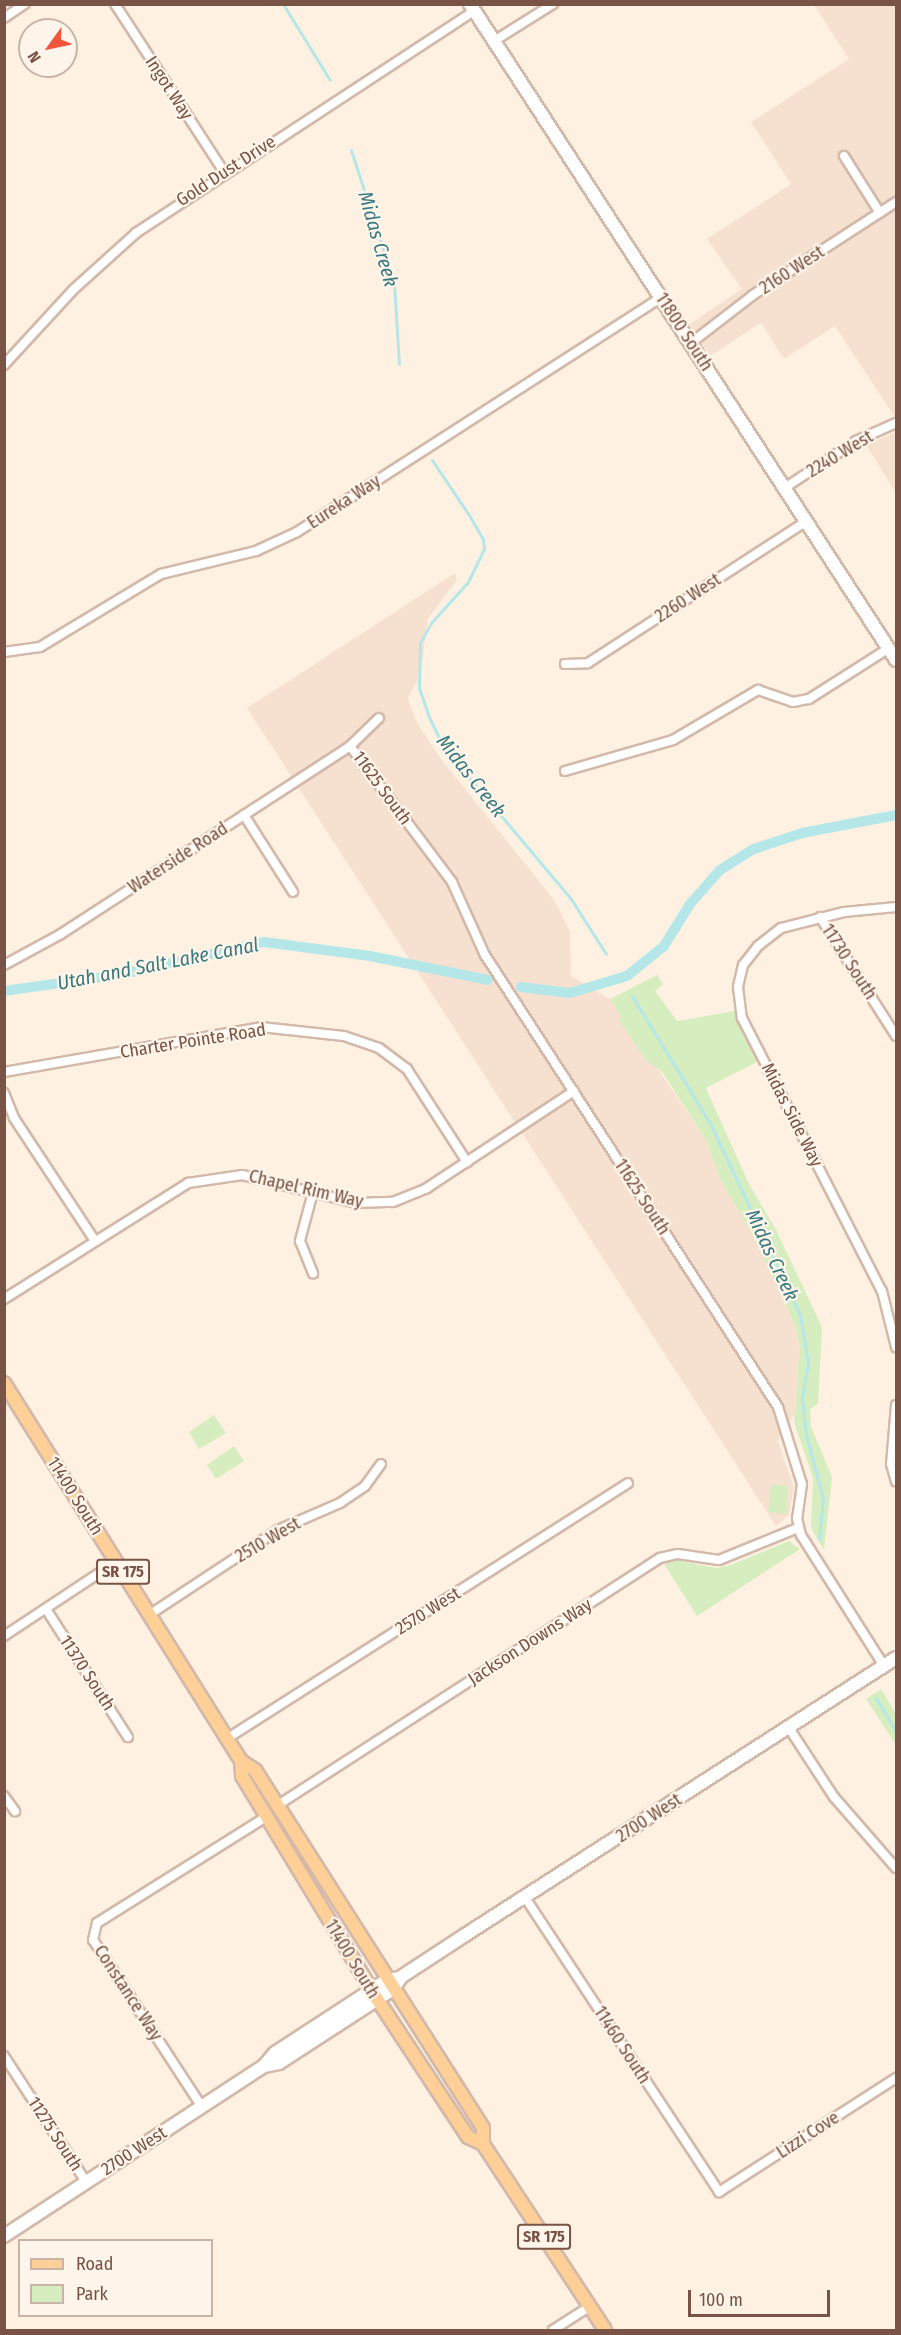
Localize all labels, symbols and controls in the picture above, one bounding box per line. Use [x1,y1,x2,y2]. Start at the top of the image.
north arrow [18,18,78,78]
text: N [24,48,45,66]
street label: Ingot Way [140,52,198,124]
street label: Gold Dust Drive [172,131,280,211]
water label: Midas Creek [353,188,403,290]
street label: 2160 West [756,241,828,299]
street label: 11800 South [651,289,717,375]
street label: 2240 West [803,426,877,482]
street label: Eureka Way [303,470,385,534]
street label: 2260 West [651,569,725,627]
water label: Midas Creek [431,730,511,822]
street label: 11625 South [348,747,416,829]
street label: Waterside Road [124,818,232,898]
street label: 11730 South [817,920,881,1004]
water label: Utah and Salt Lake Canal [55,933,261,995]
street label: Charter Pointe Road [119,1019,267,1063]
street label: Midas Side Way [757,1060,827,1170]
street label: 11625 South [609,1155,675,1239]
street label: Chapel Rim Way [247,1165,365,1213]
water label: Midas Creek [740,1205,804,1305]
street label: 11400 South [42,1453,108,1539]
street label: 2510 West [232,1513,304,1567]
road number: SR 175 [96,1559,150,1585]
street label: 2570 West [392,1583,464,1639]
street label: Jackson Downs Way [464,1594,596,1690]
street label: 11370 South [55,1631,119,1715]
street label: 2700 West [612,1789,686,1847]
street label: 11400 South [320,1915,384,2003]
street label: Constance Way [89,1941,167,2045]
street label: 11460 South [589,2002,655,2088]
street label: 11275 South [23,2093,87,2175]
street label: Lizzi Cove [773,2107,843,2163]
street label: 2700 West [97,2122,171,2180]
road number: SR 175 [517,2224,571,2250]
legend [18,2239,213,2317]
text: Road [76,2253,113,2275]
scale bar [691,2278,834,2316]
text: Park [76,2283,108,2305]
text: 100 m [699,2289,743,2311]

